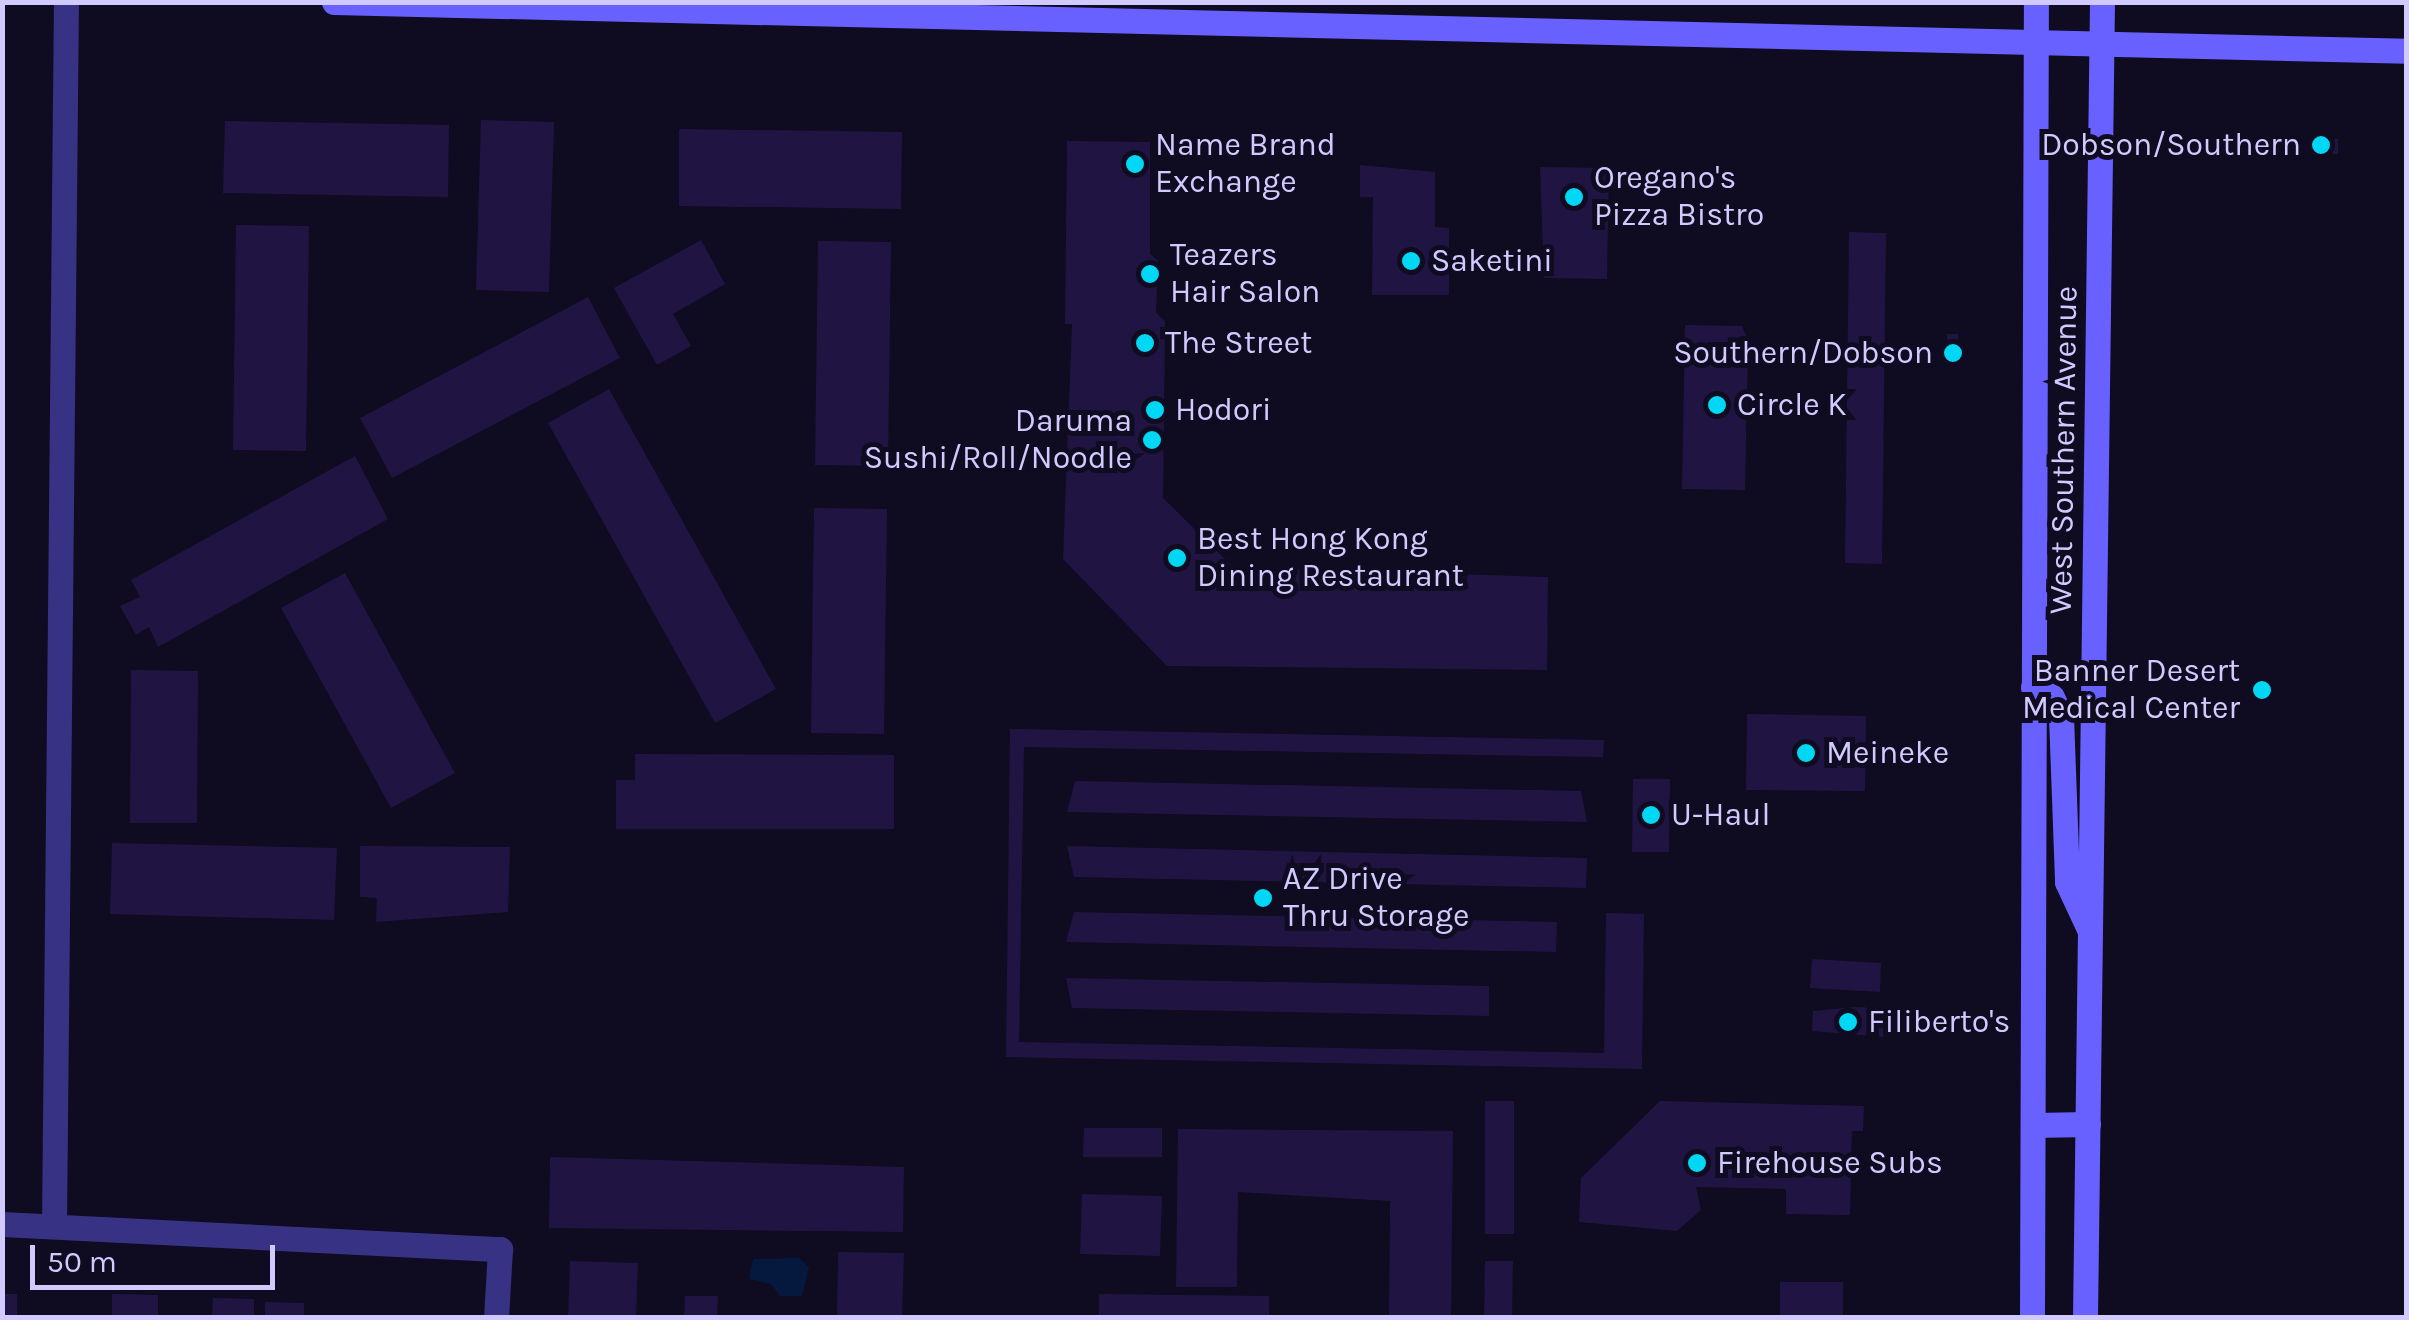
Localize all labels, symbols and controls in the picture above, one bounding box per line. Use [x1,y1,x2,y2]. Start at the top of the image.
place label: Dobson/Southern [2041,126,2301,164]
place label: Name Brand Exchange [1155,127,1336,202]
marker: Dobson/Southern [2310,134,2332,156]
marker: Name Brand Exchange [1124,153,1146,175]
place label: Oregano's Pizza Bistro [1594,160,1764,235]
marker: Oregano's Pizza Bistro [1563,186,1585,208]
place label: Teazers Hair Salon [1170,237,1320,312]
place label: Saketini [1431,242,1553,280]
marker: Saketini [1400,250,1422,272]
marker: Teazers Hair Salon [1139,263,1161,285]
street label: West Southern Avenue [2042,286,2086,614]
place label: The Street [1165,324,1312,362]
marker: The Street [1134,332,1156,354]
place label: Southern/Dobson [1673,334,1933,372]
marker: Southern/Dobson [1942,342,1964,364]
place label: Circle K [1737,386,1847,424]
place label: Hodori [1175,391,1271,429]
marker: Circle K [1706,394,1728,416]
marker: Hodori [1144,399,1166,421]
place label: Daruma Sushi/Roll/Noodle [864,403,1132,478]
marker: Daruma Sushi/Roll/Noodle [1141,429,1163,451]
place label: Best Hong Kong Dining Restaurant [1197,521,1464,596]
marker: Best Hong Kong Dining Restaurant [1166,547,1188,569]
place label: Banner Desert Medical Center [2022,653,2240,728]
marker: Banner Desert Medical Center [2249,677,2275,703]
place label: Meineke [1826,734,1949,772]
marker: Meineke [1795,742,1817,764]
place label: U-Haul [1671,796,1770,834]
marker: U-Haul [1640,804,1662,826]
place label: AZ Drive Thru Storage [1283,861,1469,936]
marker: AZ Drive Thru Storage [1252,887,1274,909]
place label: Filiberto's [1868,1003,2010,1041]
marker: Filiberto's [1837,1011,1859,1033]
place label: Firehouse Subs [1717,1144,1943,1182]
marker: Firehouse Subs [1686,1152,1708,1174]
scale bar [35,1225,280,1287]
text: 50 m [47,1244,117,1280]

